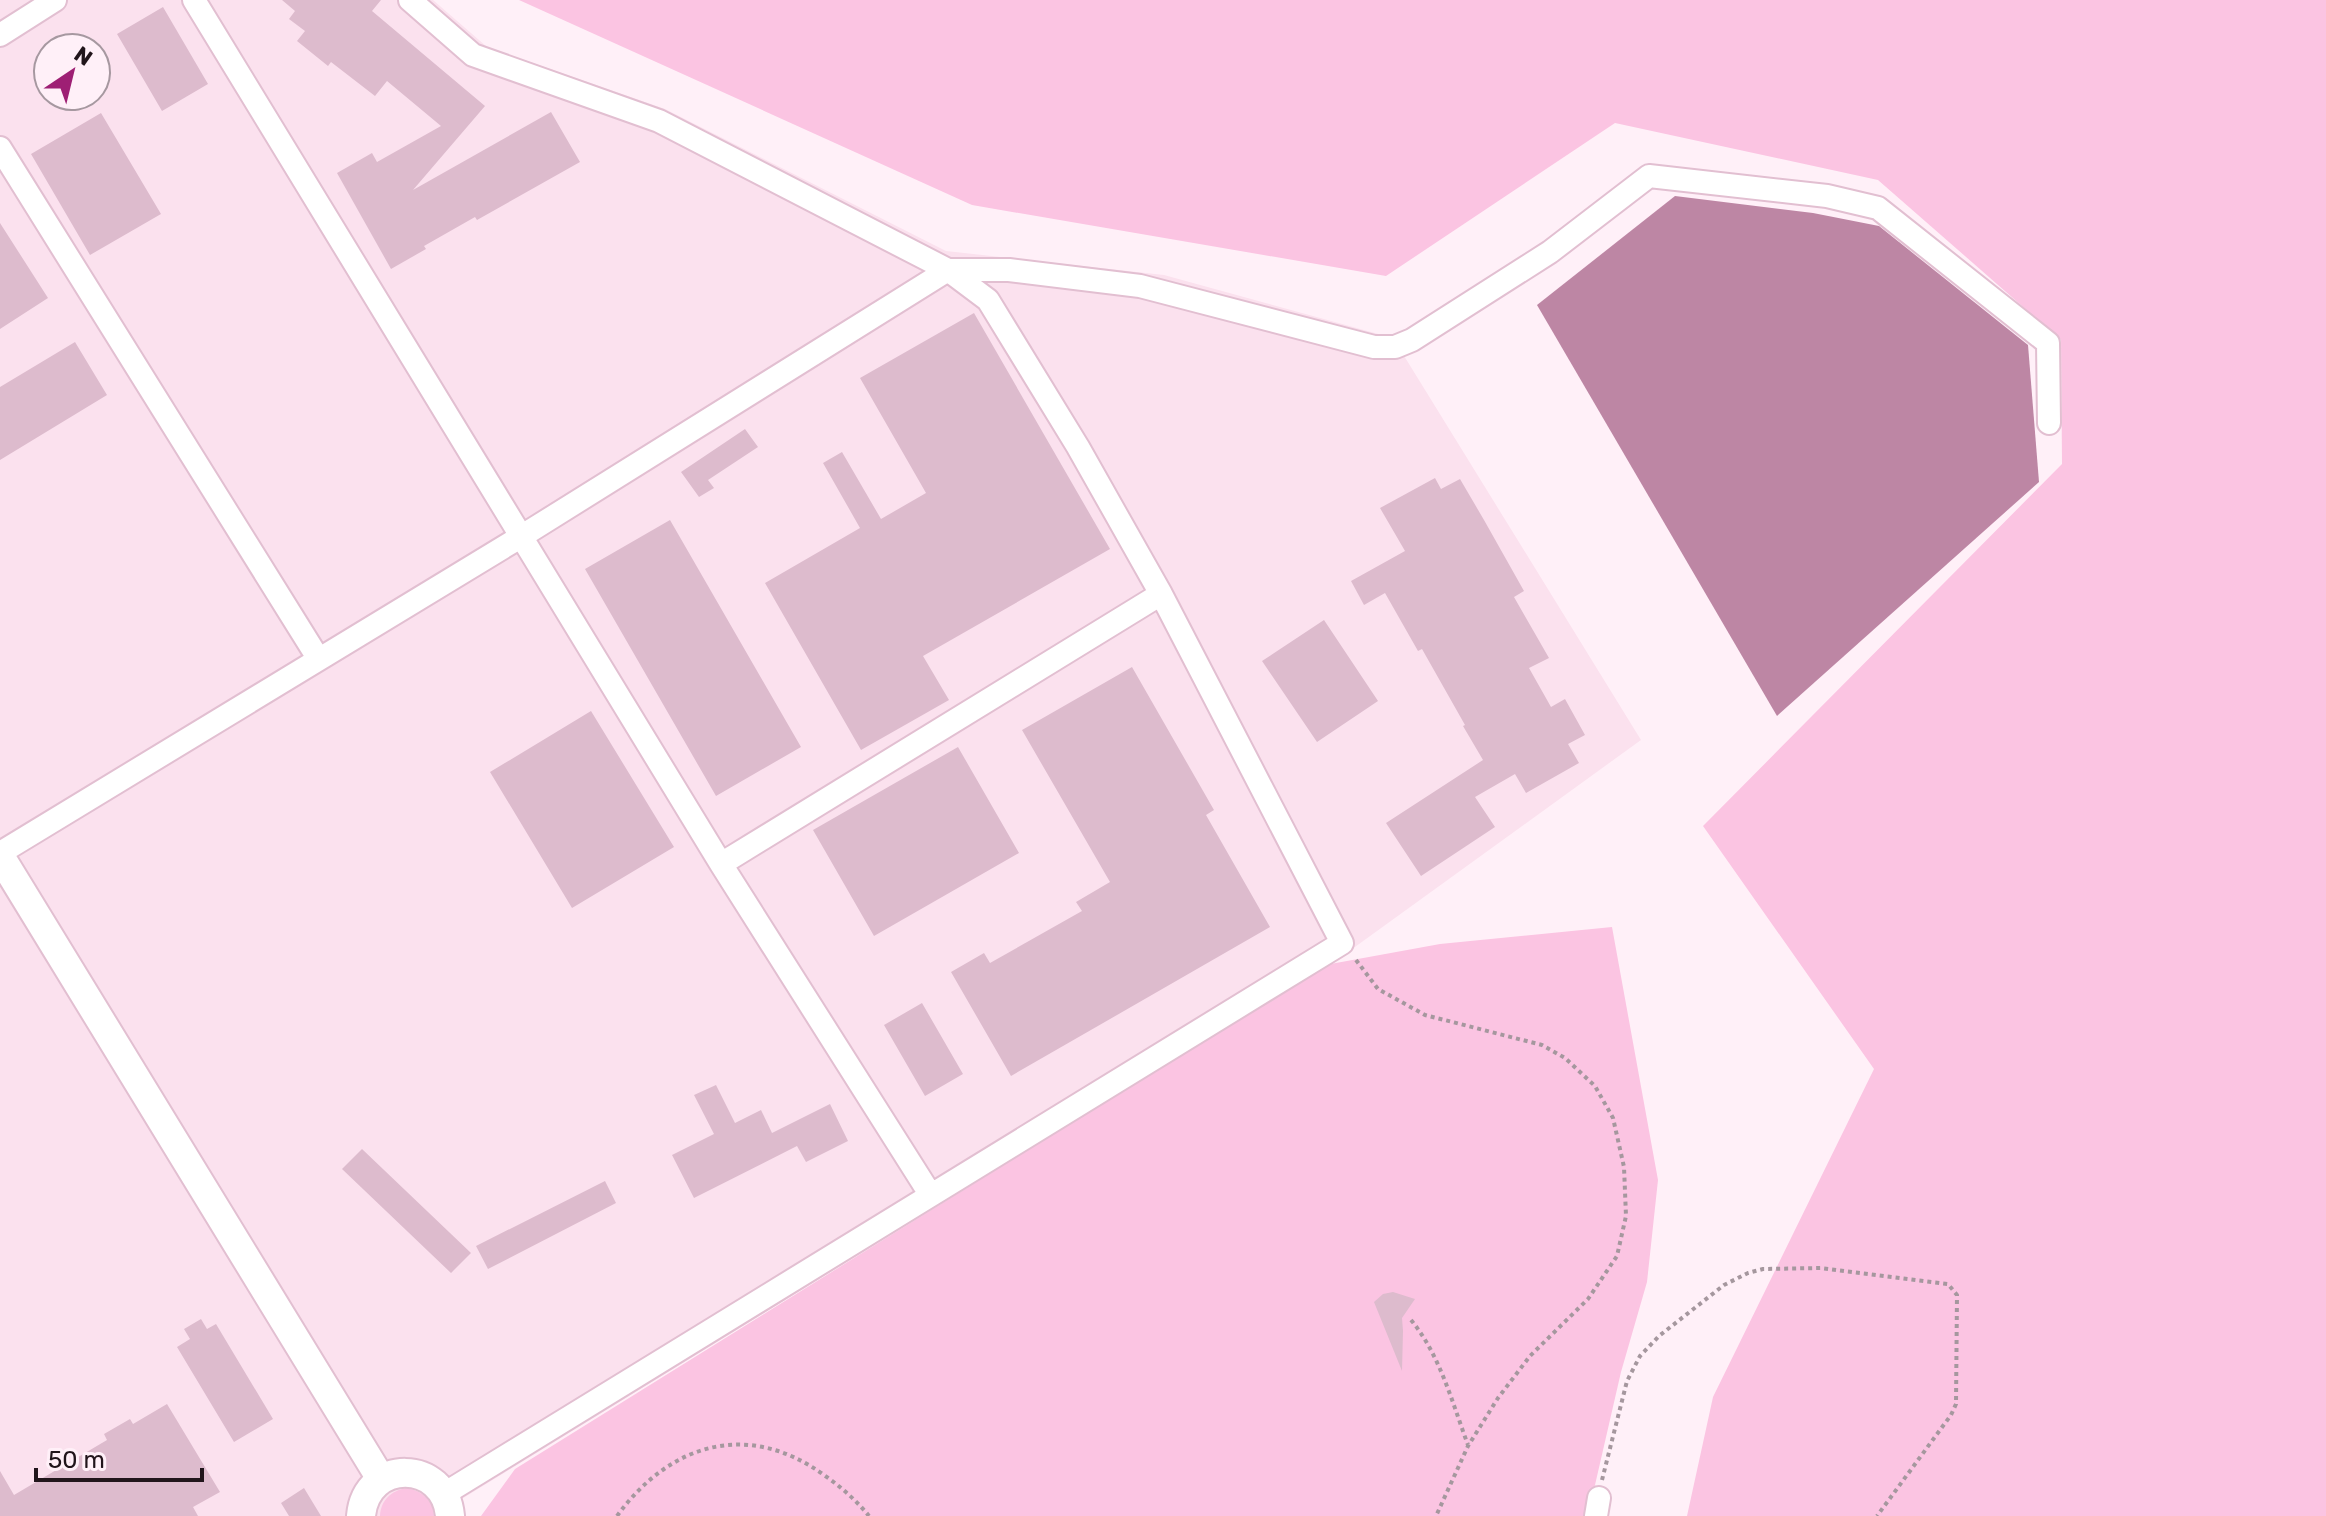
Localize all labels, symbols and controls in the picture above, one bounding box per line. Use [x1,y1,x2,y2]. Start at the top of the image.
north arrow [32,32,112,112]
text: N [69,40,97,72]
scale bar [36,1432,202,1482]
text: 50 m [48,1446,105,1474]

